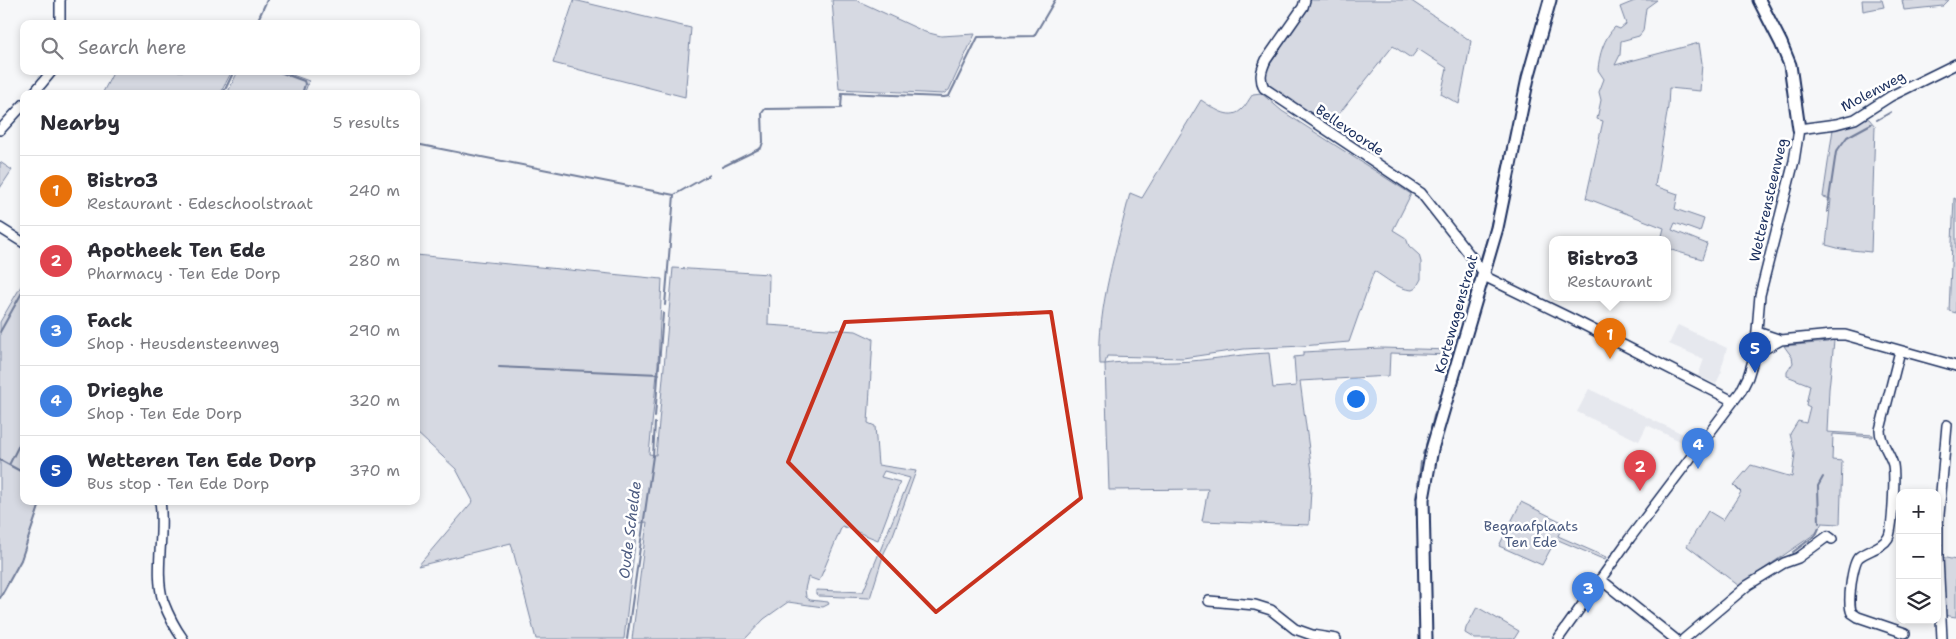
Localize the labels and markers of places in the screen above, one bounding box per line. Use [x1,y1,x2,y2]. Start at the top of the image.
pin: 1 [1594,318,1626,359]
pin: 5 [1739,332,1771,373]
pin: 4 [1682,428,1714,469]
pin: 2 [1624,450,1656,491]
pin: 3 [1572,572,1604,613]

